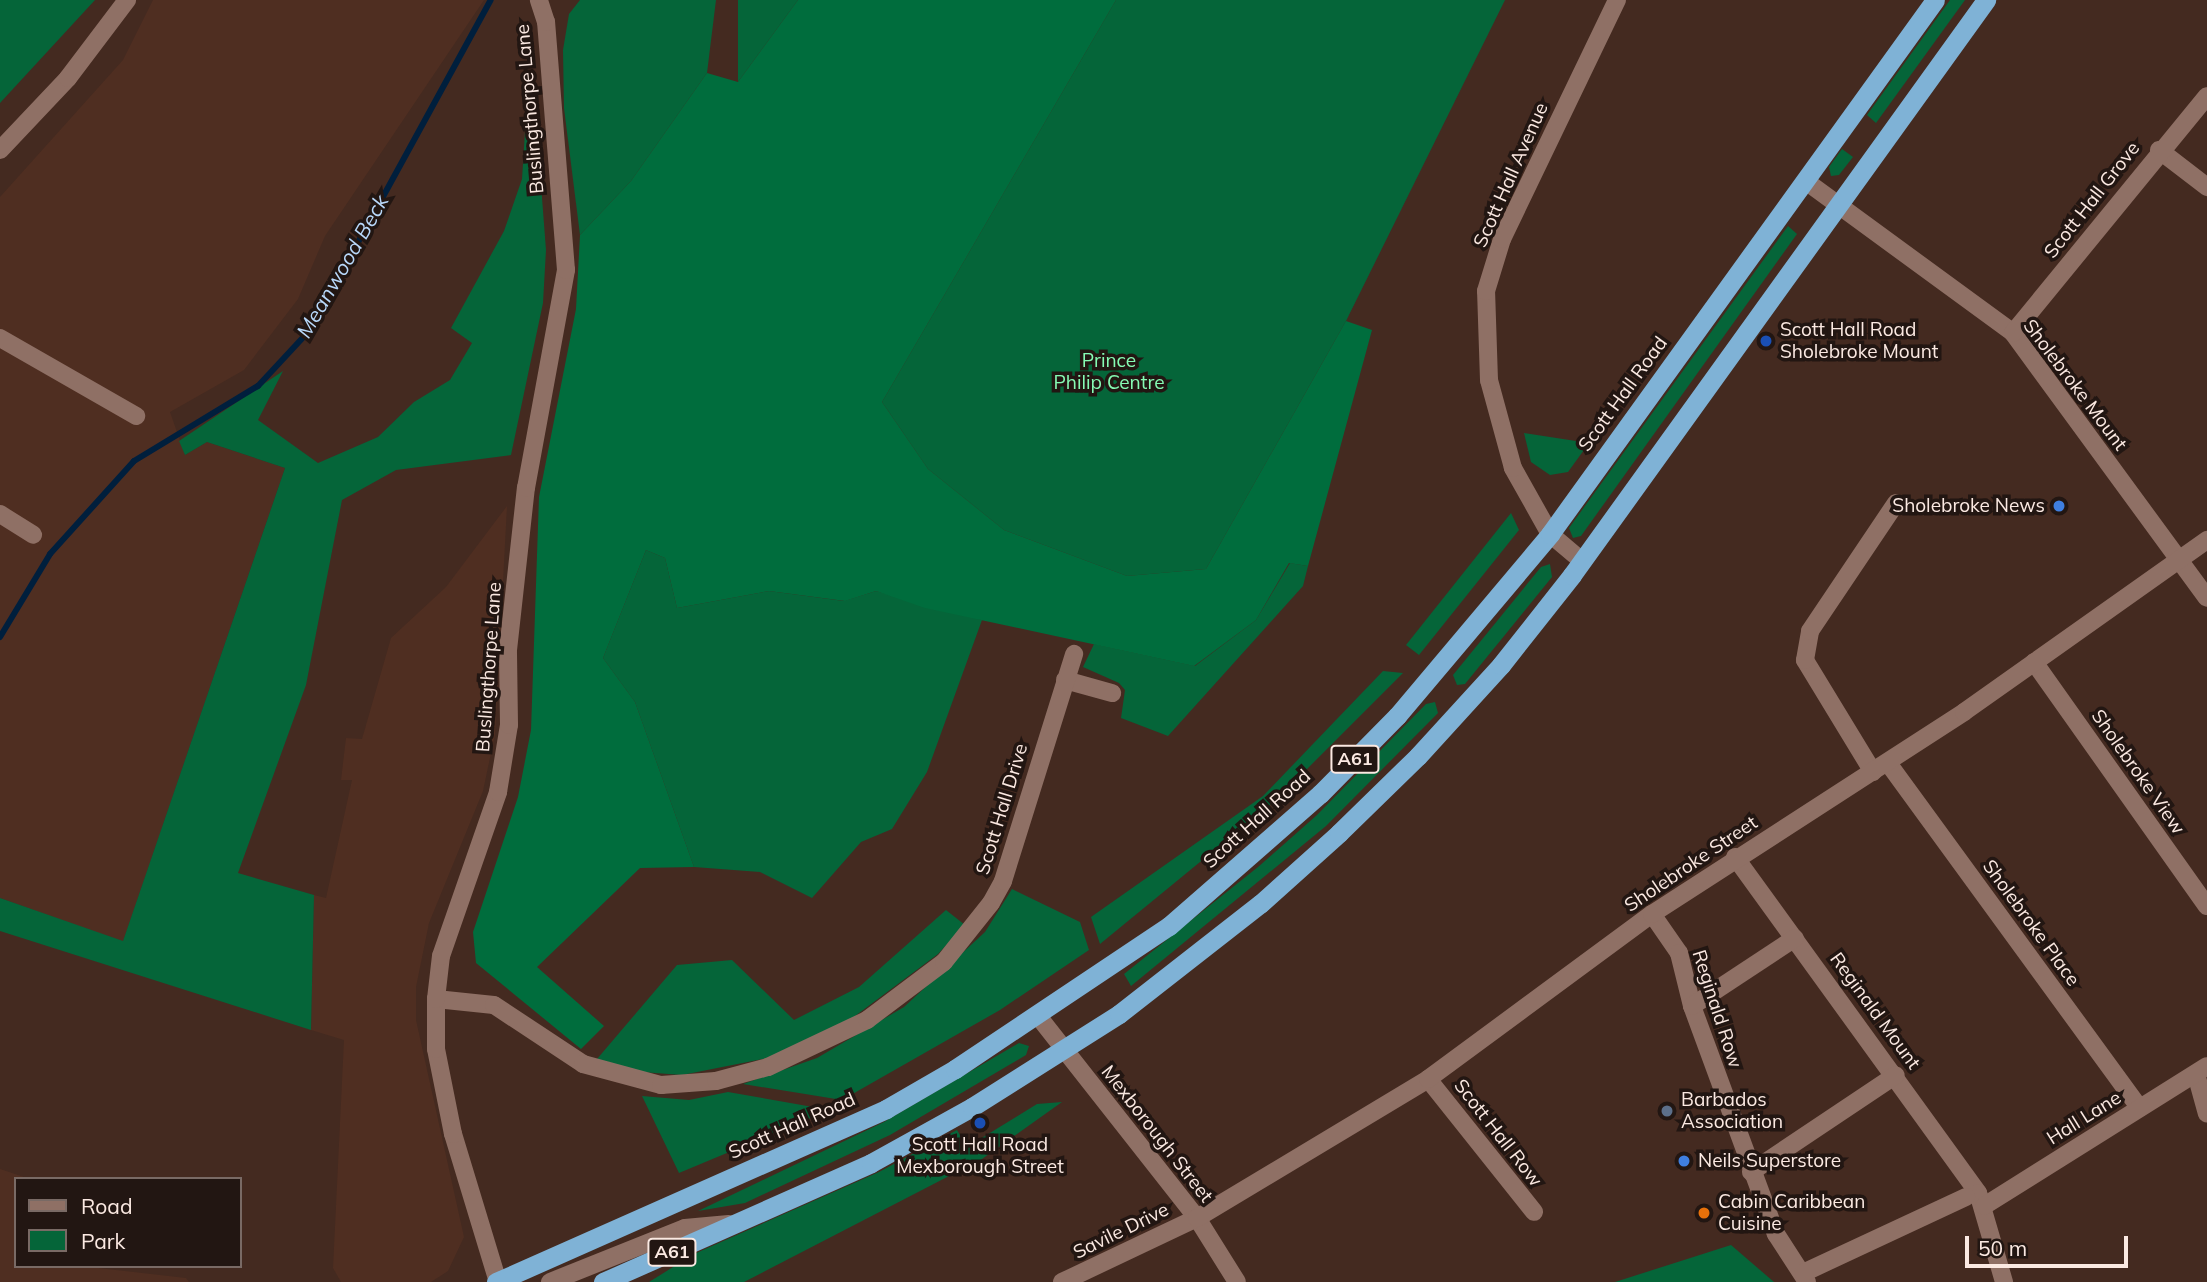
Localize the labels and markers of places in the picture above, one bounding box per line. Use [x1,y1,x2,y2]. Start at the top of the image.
place label: Scott Hall Road Sholebroke Mount [1780,319,1938,363]
marker: Scott Hall Road Sholebroke Mount [1758,333,1774,349]
place label: Sholebroke News [1892,495,2045,517]
marker: Sholebroke News [2051,498,2067,514]
place label: Barbados Association [1681,1089,1783,1133]
marker: Barbados Association [1659,1103,1675,1119]
marker: Scott Hall Road Mexborough Street [972,1115,988,1131]
place label: Scott Hall Road Mexborough Street [896,1134,1064,1178]
place label: Neils Superstore [1698,1150,1841,1172]
marker: Neils Superstore [1676,1153,1692,1169]
place label: Cabin Caribbean Cuisine [1718,1191,1865,1235]
marker: Cabin Caribbean Cuisine [1696,1205,1712,1221]

